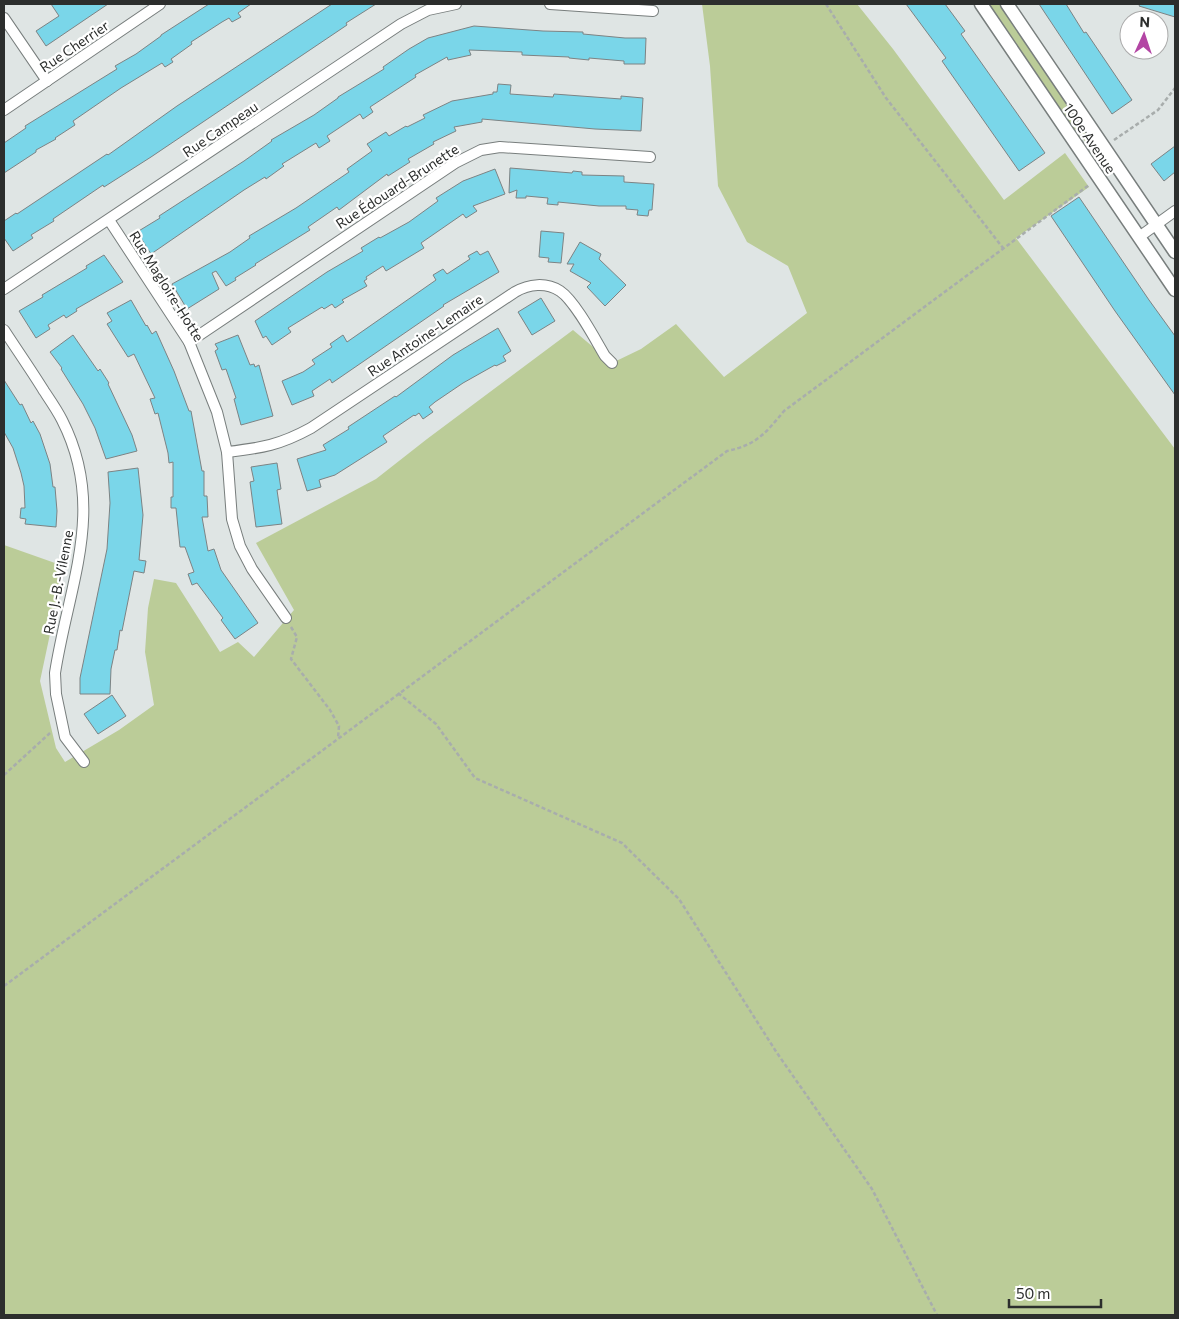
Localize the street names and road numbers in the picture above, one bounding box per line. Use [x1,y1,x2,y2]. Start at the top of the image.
street label: Rue Cherrier [36,16,112,75]
street label: Rue Campeau [179,98,261,160]
street label: 100e Avenue [1060,100,1120,176]
street label: Rue Édouard-Brunette [332,140,462,232]
street label: Rue Magloire-Hotte [126,228,208,344]
street label: Rue Antoine-Lemaire [364,290,486,380]
street label: Rue J.-B.-Vilenne [40,529,76,635]

